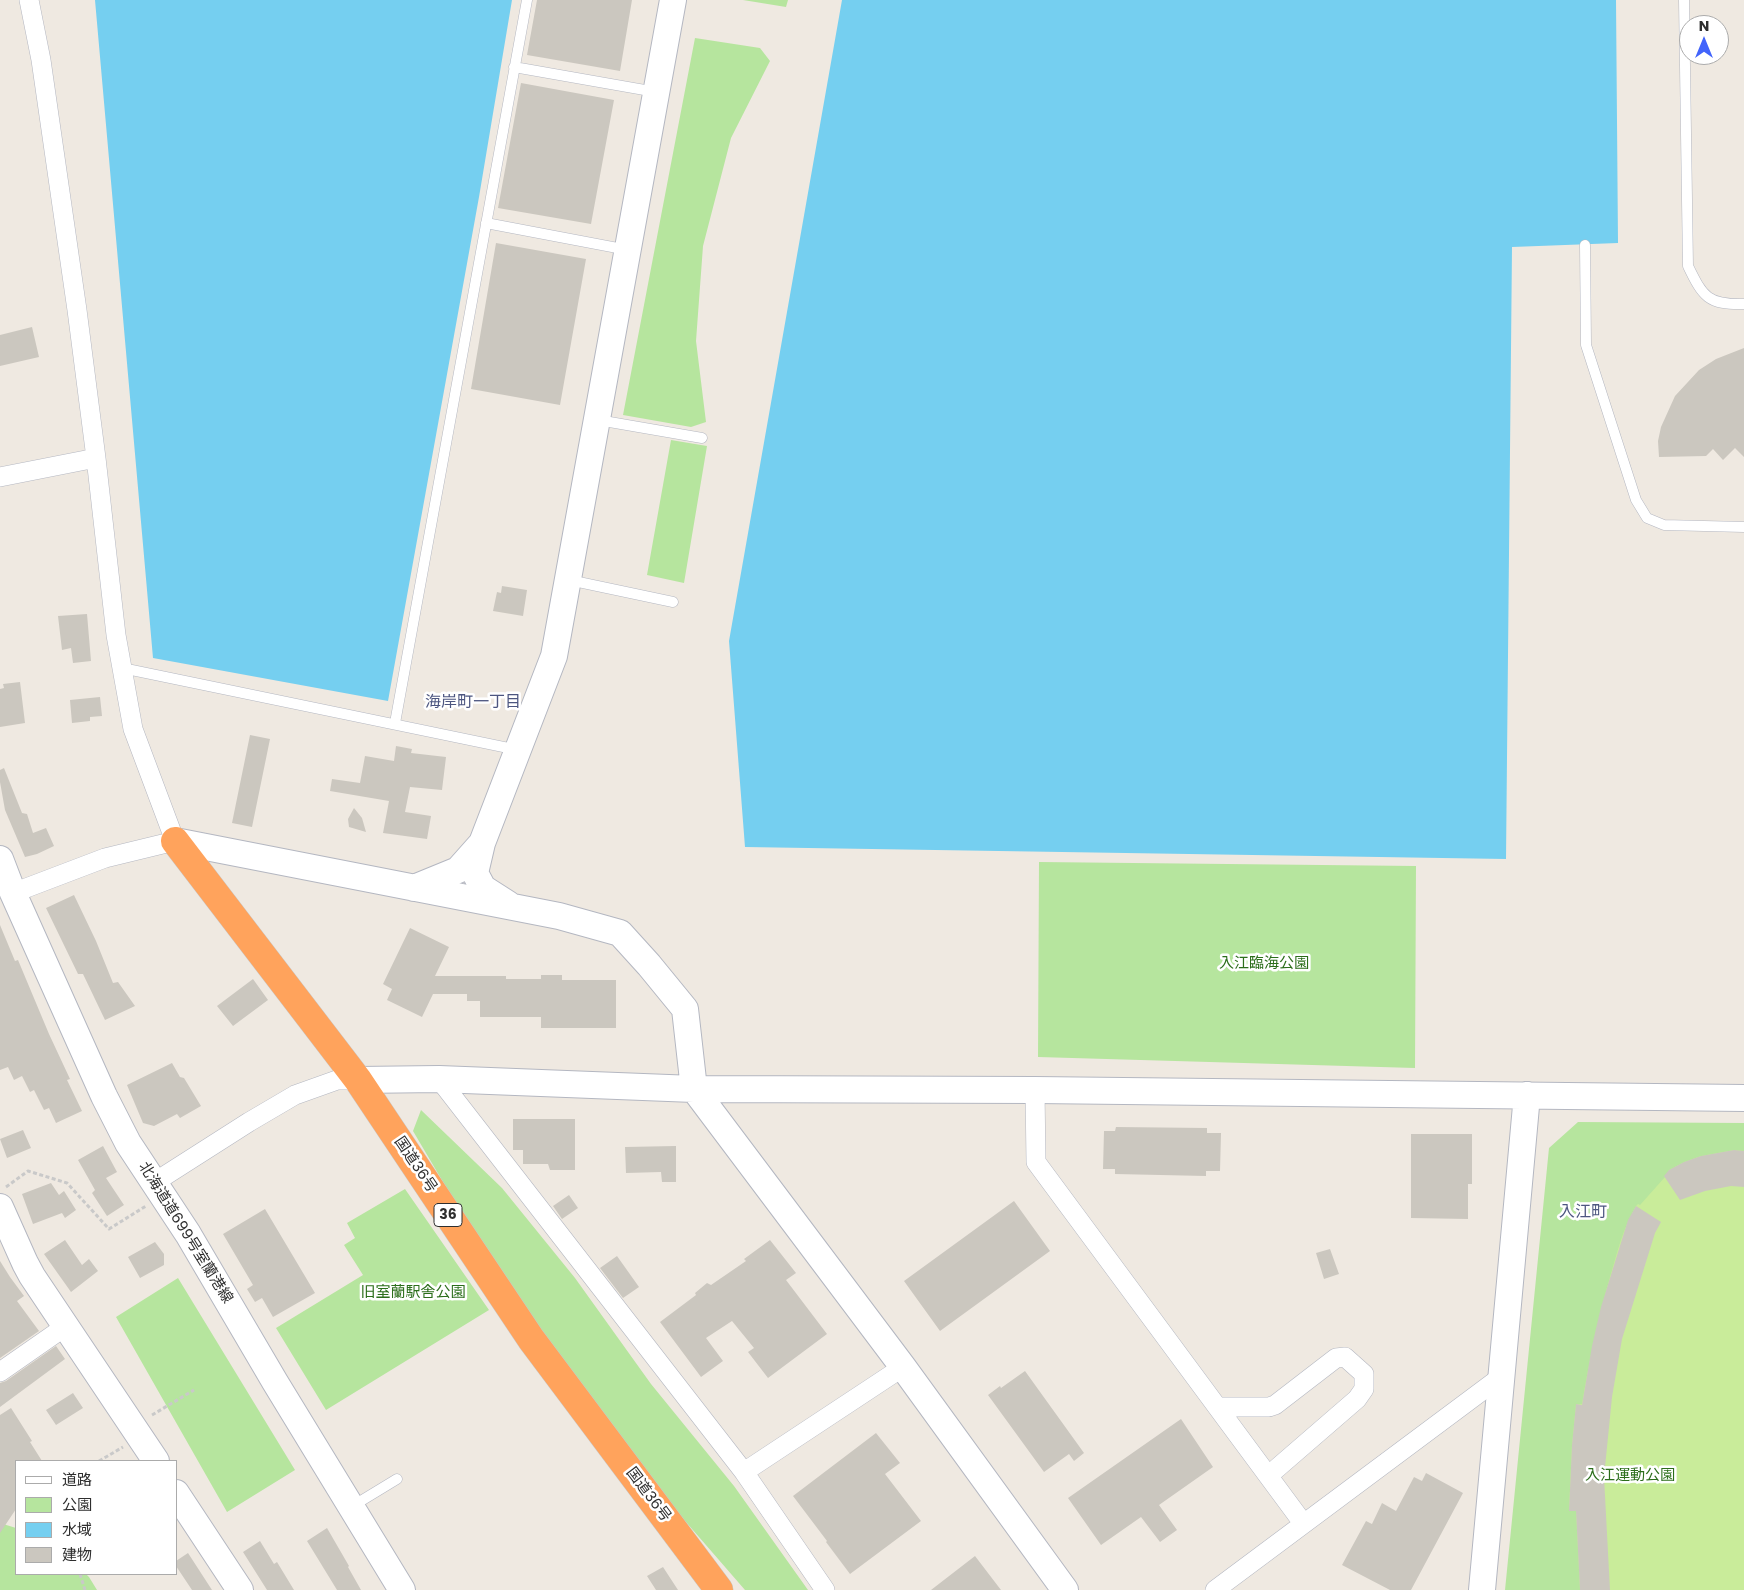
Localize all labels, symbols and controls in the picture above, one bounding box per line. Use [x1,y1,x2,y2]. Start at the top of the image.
north arrow [1679,15,1729,65]
text: N [1699,16,1709,36]
district label: 海岸町一丁目 [425,693,521,713]
park label: 入江臨海公園 [1219,955,1309,973]
street label: 国道36号 [390,1134,440,1196]
street label: 北海道道699号室蘭港線 [134,1159,236,1307]
district label: 入江町 [1559,1203,1607,1223]
road number: 36 [434,1204,462,1226]
park label: 旧室蘭駅舎公園 [361,1284,465,1302]
legend [15,1460,178,1575]
street label: 国道36号 [622,1464,674,1526]
park label: 入江運動公園 [1585,1467,1675,1485]
text: 道路 [62,1469,92,1490]
text: 公園 [62,1494,92,1515]
text: 水域 [62,1519,92,1540]
text: 建物 [62,1544,92,1565]

